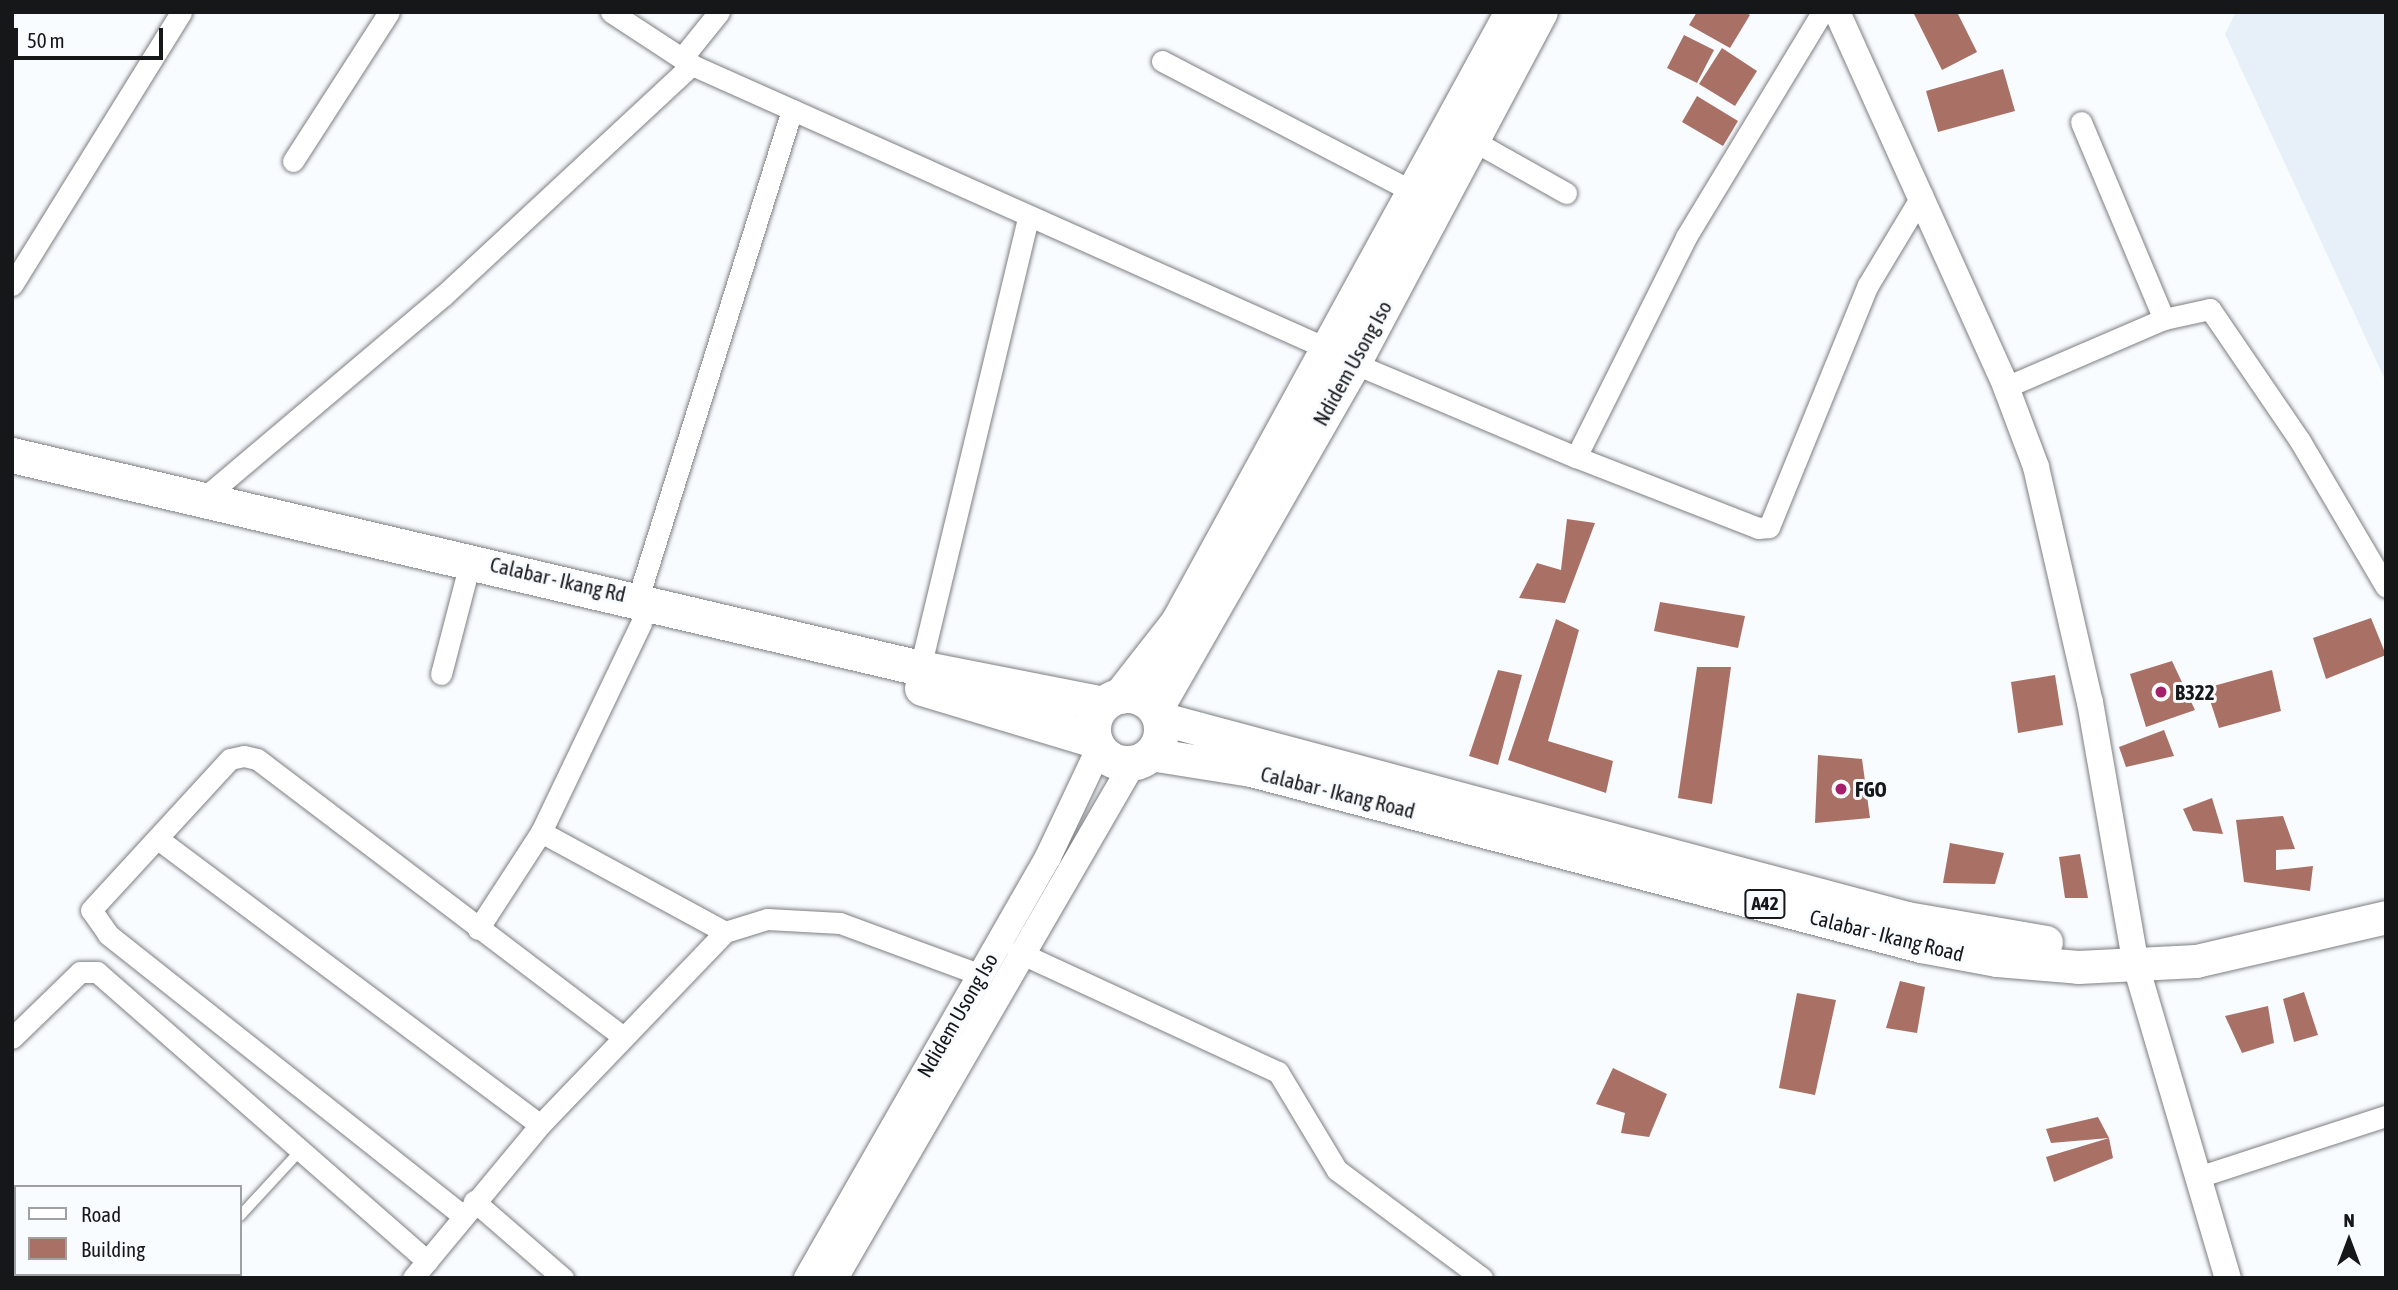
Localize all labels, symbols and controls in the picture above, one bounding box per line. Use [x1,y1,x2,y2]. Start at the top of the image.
scale bar [18,14,166,58]
text: 50 m [27,28,65,52]
street label: Ndidem Usong Iso [1307,296,1397,430]
street label: Calabar - Ikang Rd [488,551,628,607]
place label: B322 [2175,679,2215,705]
marker: B322 [2153,684,2169,700]
street label: Calabar - Ikang Road [1258,761,1418,823]
place label: FGO [1855,776,1887,802]
marker: FGO [1833,781,1849,797]
road number: A42 [1744,888,1786,920]
street label: Calabar - Ikang Road [1807,904,1967,966]
street label: Ndidem Usong Iso [911,948,1003,1082]
legend [14,1185,242,1276]
text: Road [81,1202,121,1226]
north arrow [2314,1206,2384,1276]
text: N [2343,1209,2355,1231]
text: Building [81,1237,145,1261]

